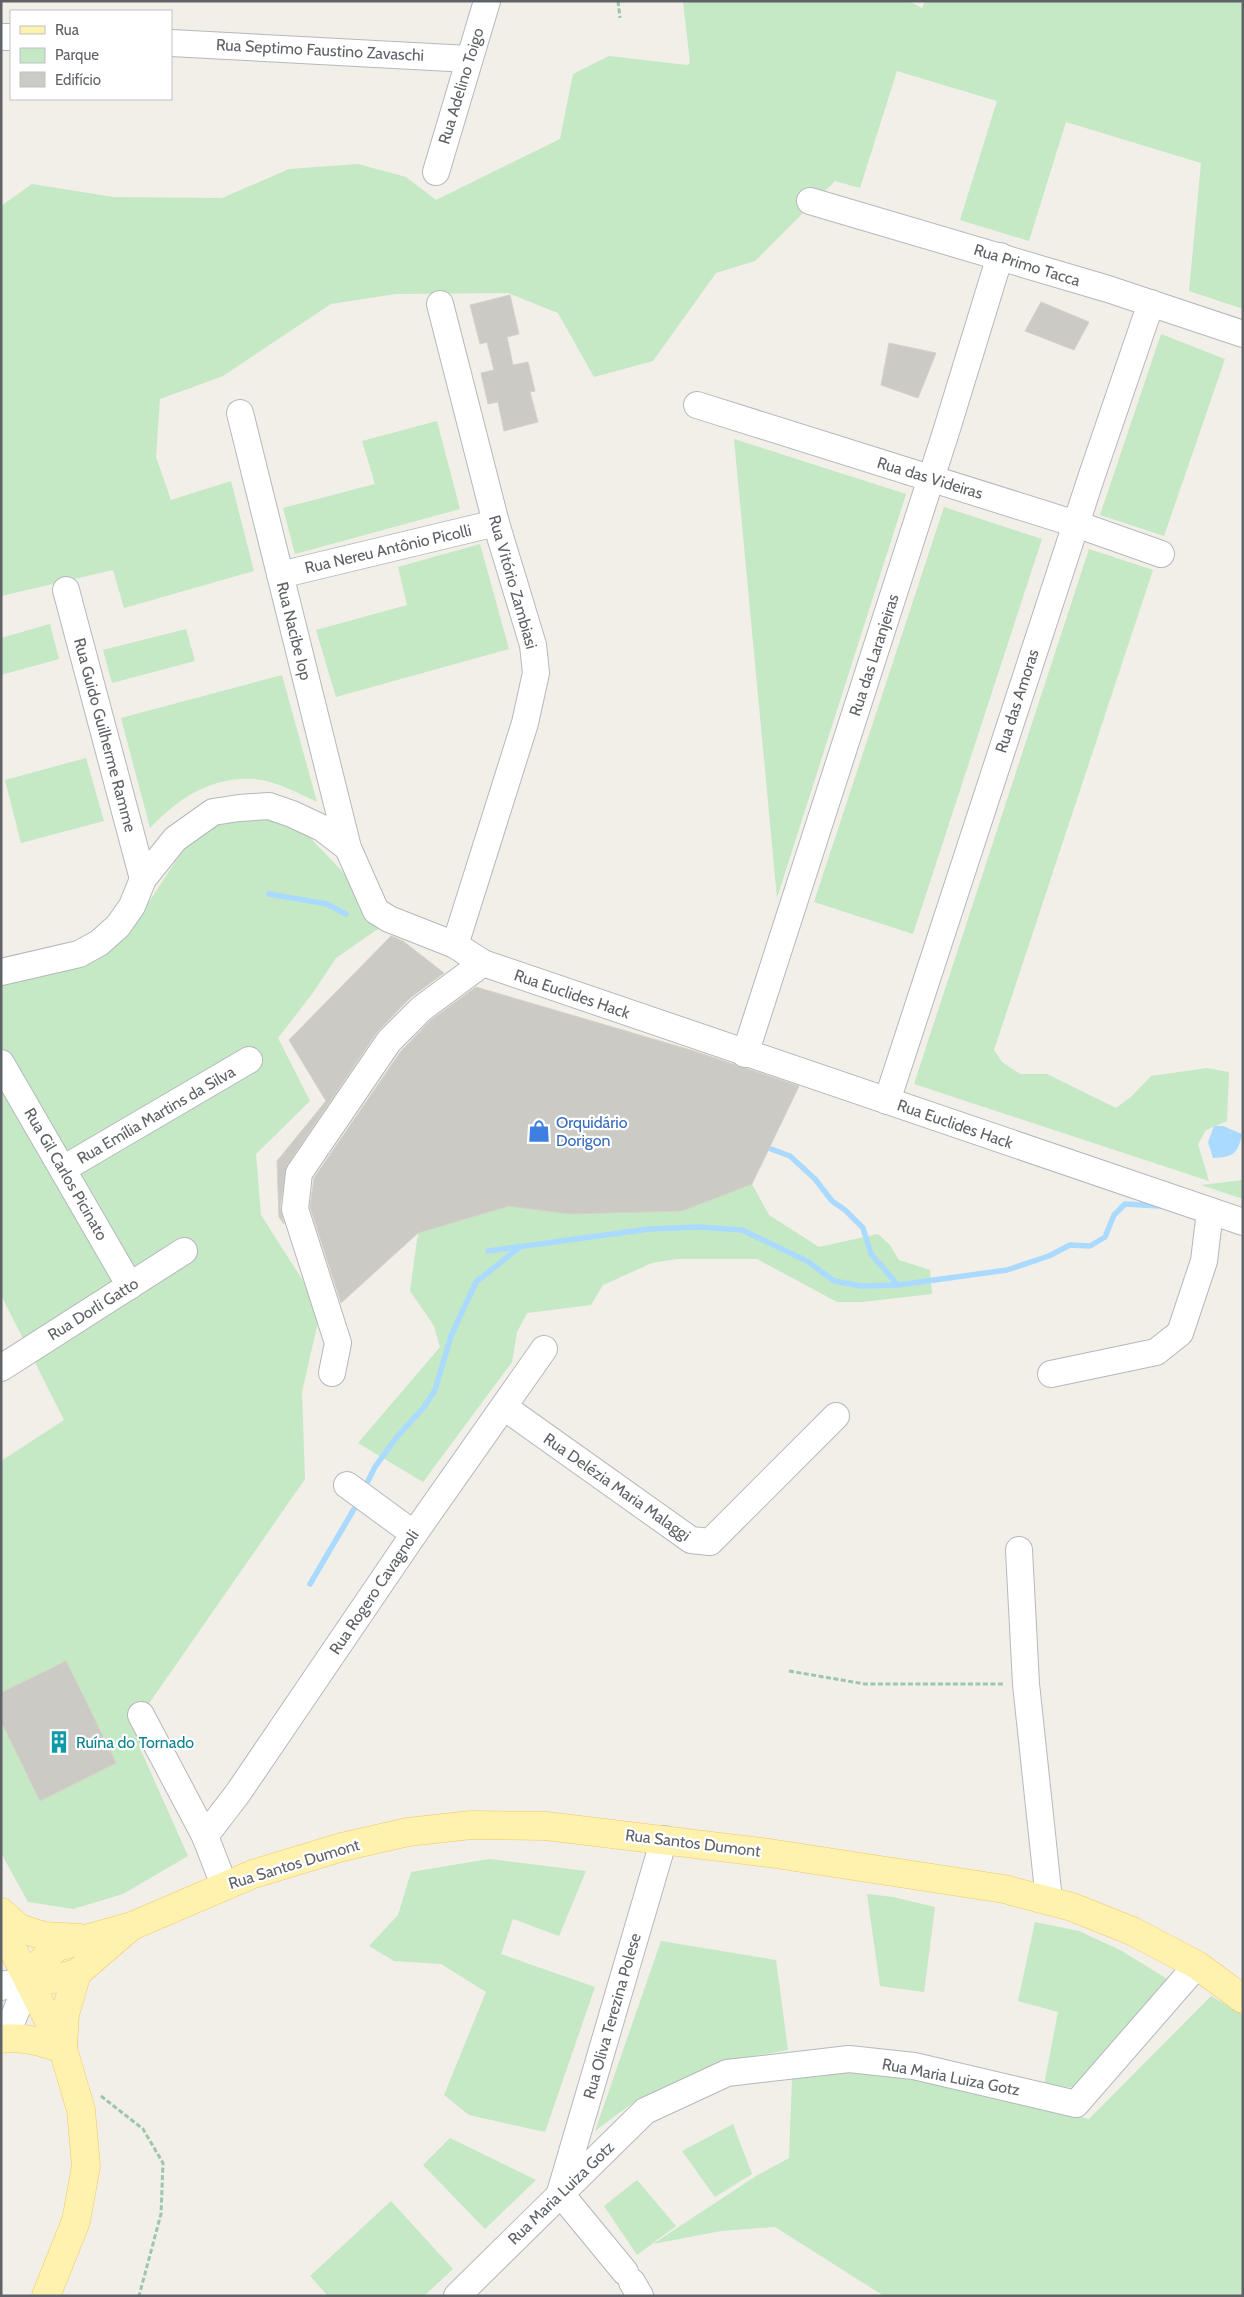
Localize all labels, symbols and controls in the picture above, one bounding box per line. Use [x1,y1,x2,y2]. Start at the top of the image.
legend [10,10,172,100]
text: Rua [55,21,80,39]
street label: Rua Adelino Toigo [434,25,488,146]
street label: Rua Septimo Faustino Zavaschi [215,35,425,65]
text: Parque [55,46,99,64]
text: Edifício [55,71,101,89]
street label: Rua Primo Tacca [971,240,1083,290]
street label: Rua das Videiras [875,453,985,503]
street label: Rua Vitório Zambiasi [485,513,541,651]
street label: Rua Nereu Antônio Picolli [303,521,473,577]
street label: Rua Nacibe Iop [273,580,315,682]
street label: Rua das Laranjeiras [845,591,903,719]
street label: Rua Guido Guilherme Ramme [70,636,140,834]
street label: Rua das Amoras [991,646,1043,755]
street label: Rua Euclides Hack [512,965,633,1023]
street label: Rua Emília Martins da Silva [74,1062,239,1168]
street label: Rua Euclides Hack [895,1095,1016,1153]
street label: Rua Gil Carlos Picinato [20,1104,112,1244]
place label: Orquidário Dorigon [556,1113,628,1150]
shop icon: Orquidário Dorigon [526,1118,552,1144]
street label: Rua Dorli Gatto [44,1274,142,1344]
street label: Rua Delézia Maria Malaggi [540,1429,694,1545]
street label: Rua Rogero Cavagnoli [325,1526,423,1658]
building icon: Ruína do Tornado [46,1729,72,1755]
place label: Ruína do Tornado [76,1733,194,1752]
street label: Rua Santos Dumont [624,1825,762,1861]
street label: Rua Santos Dumont [226,1835,363,1893]
street label: Rua Oliva Terezina Polese [579,1931,645,2101]
street label: Rua Maria Luiza Gotz [880,2054,1022,2100]
street label: Rua Maria Luiza Gotz [504,2137,618,2249]

